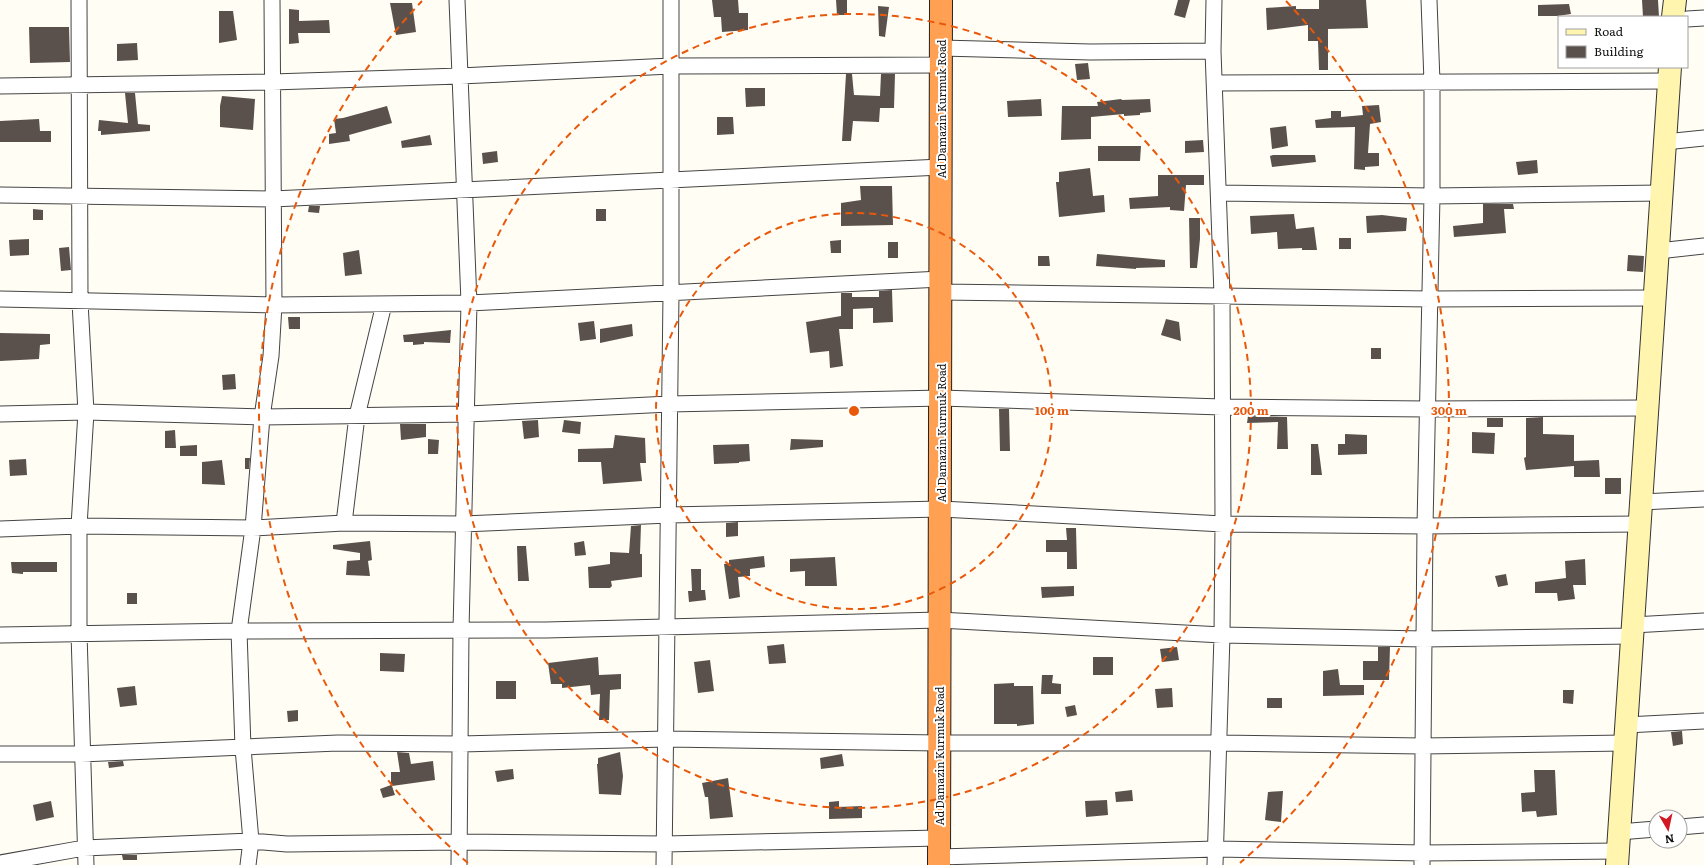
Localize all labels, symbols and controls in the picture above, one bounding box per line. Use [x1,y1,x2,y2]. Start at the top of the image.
legend [1558,16,1688,68]
text: Road [1594,22,1624,40]
street label: Ad Damazin Kurmuk Road [933,39,949,179]
text: Building [1594,42,1644,60]
street label: Ad Damazin Kurmuk Road [933,363,949,503]
text: 100 m [1035,401,1069,419]
text: 200 m [1233,401,1269,419]
text: 300 m [1431,401,1467,419]
centre of rings [847,404,861,418]
street label: Ad Damazin Kurmuk Road [931,686,947,826]
north arrow [1648,809,1688,849]
text: N [1664,831,1676,848]

